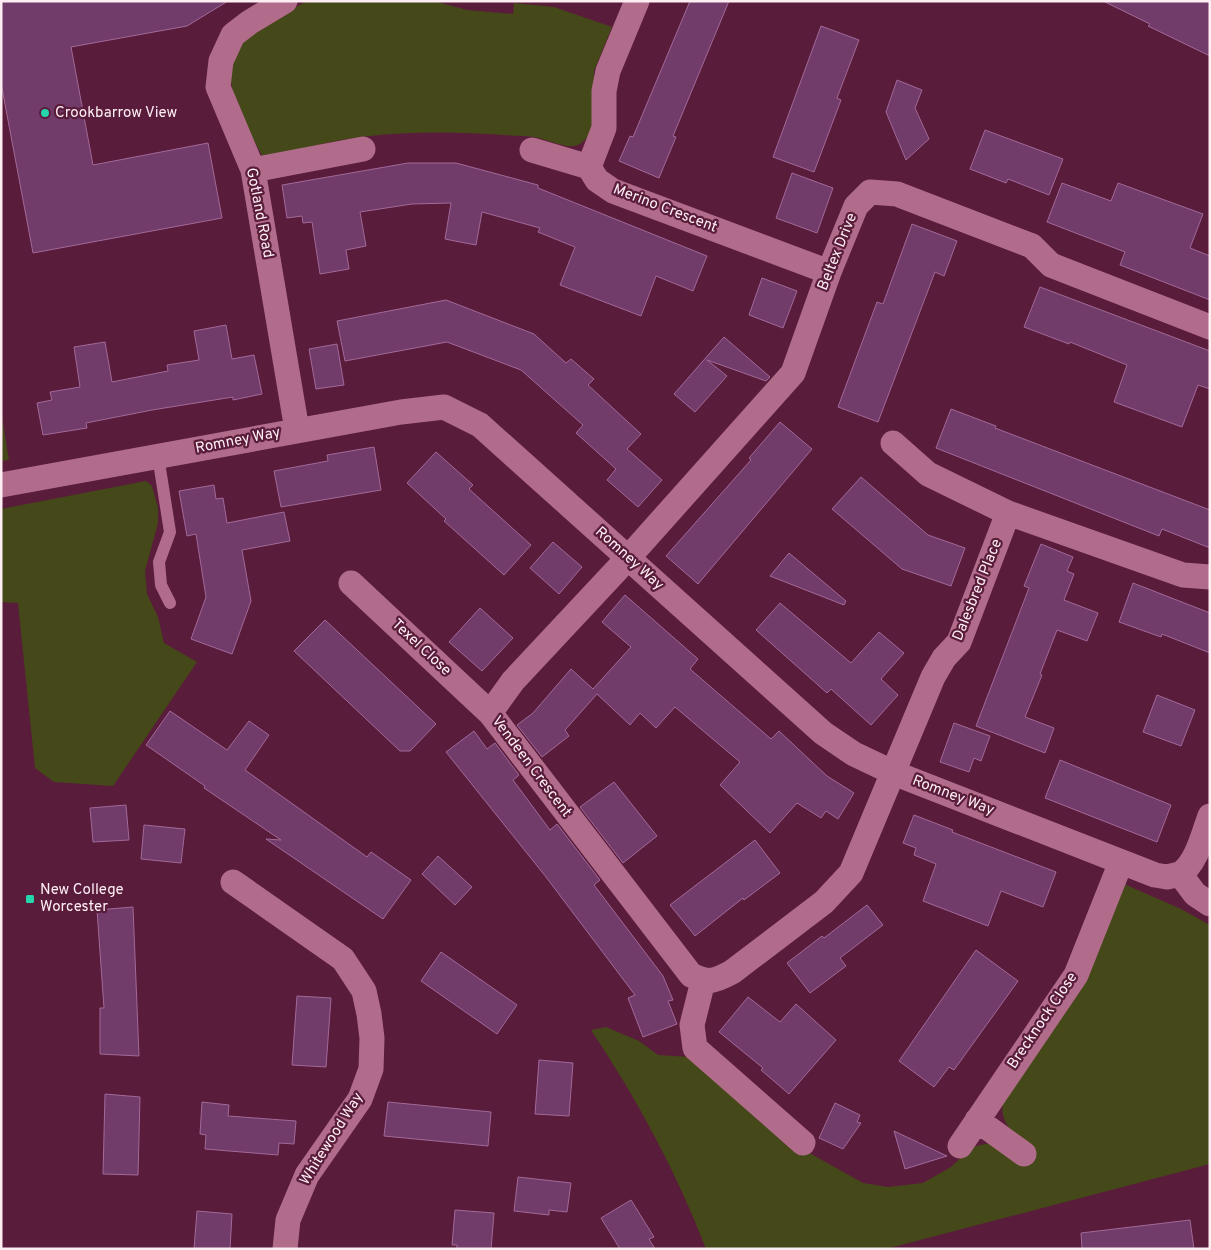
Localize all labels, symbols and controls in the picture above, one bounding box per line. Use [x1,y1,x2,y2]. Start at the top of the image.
place label: Crookbarrow View [55,104,177,123]
marker: Crookbarrow View [39,107,51,119]
street label: Gotland Road [241,166,277,260]
street label: Merino Crescent [610,180,720,238]
street label: Beltex Drive [814,210,862,294]
street label: Romney Way [194,423,282,459]
street label: Romney Way [591,523,668,595]
street label: Dalesbred Place [949,536,1007,644]
street label: Texel Close [387,616,455,680]
street label: Vendeen Crescent [487,713,575,821]
street label: Romney Way [909,772,997,820]
place label: New College Worcester [40,881,124,917]
marker: New College Worcester [24,893,36,905]
street label: Brecknock Close [1004,969,1082,1073]
street label: Whitewood Way [296,1089,368,1189]

